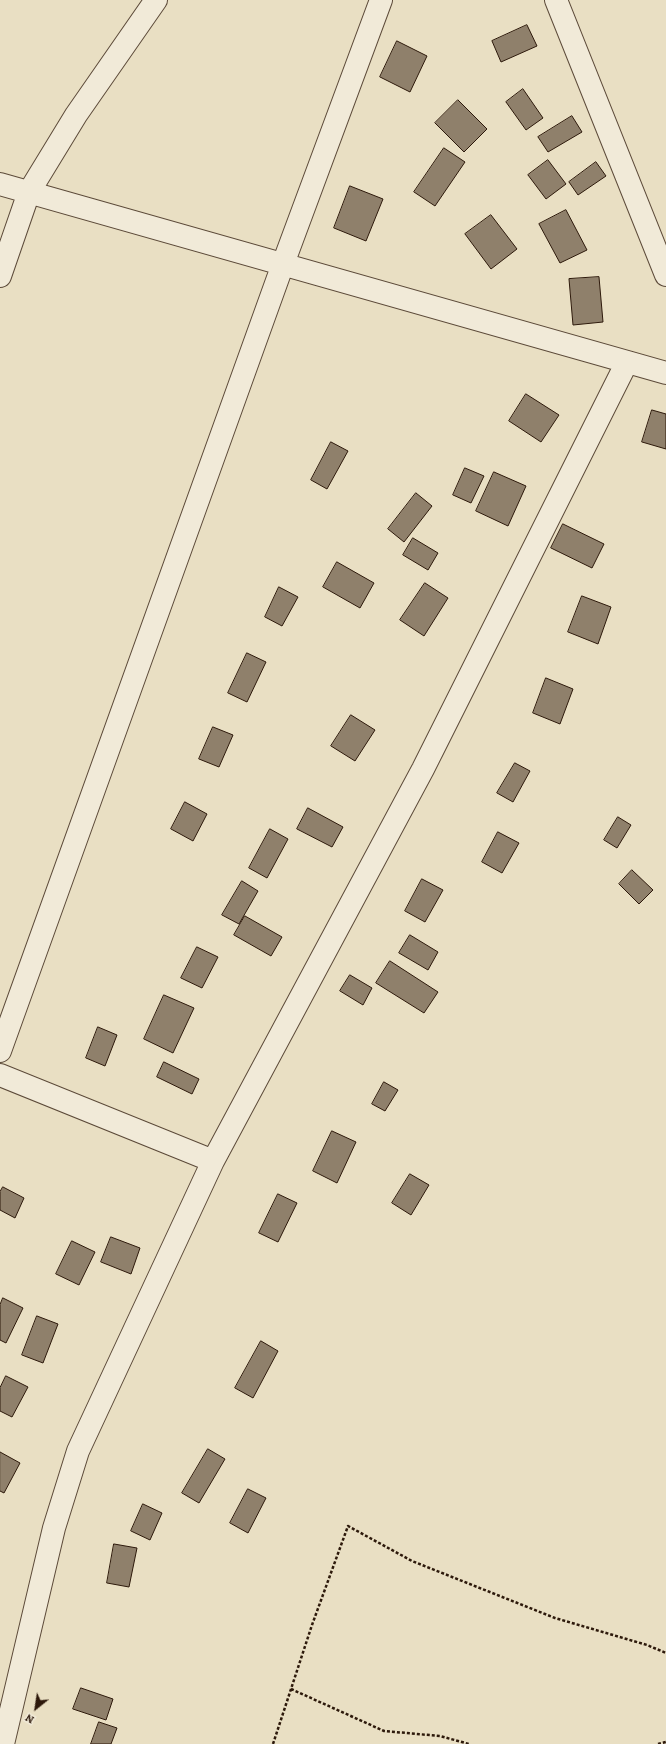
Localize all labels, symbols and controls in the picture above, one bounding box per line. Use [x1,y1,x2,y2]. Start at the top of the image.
north arrow [16,1688,56,1728]
text: N [23,1710,37,1727]

